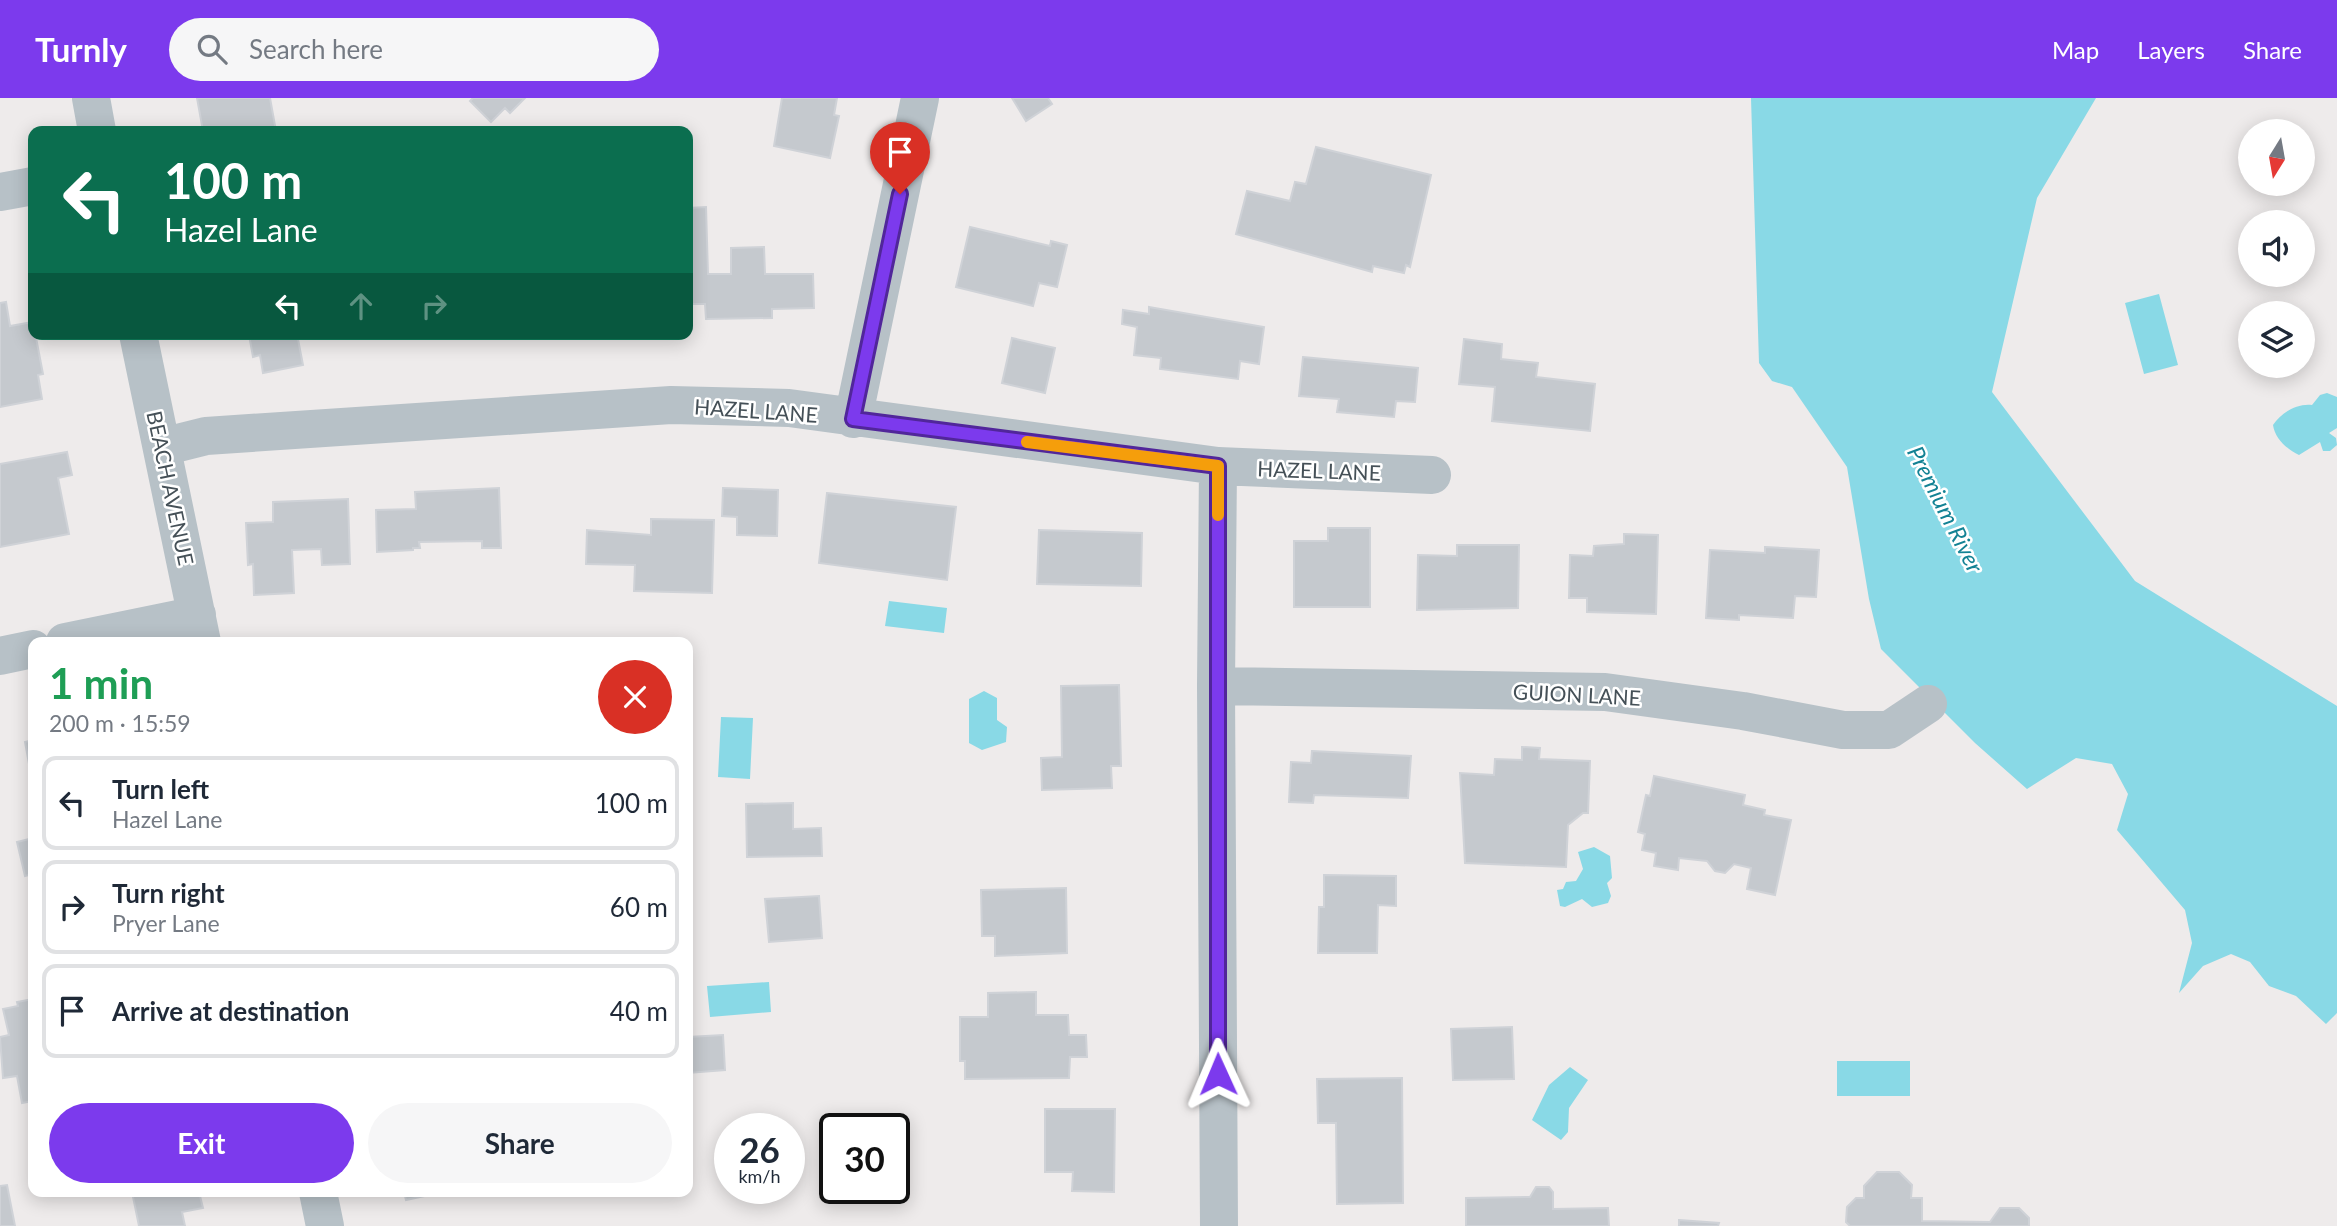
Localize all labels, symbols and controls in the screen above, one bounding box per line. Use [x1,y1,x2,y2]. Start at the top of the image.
search box [169,18,659,81]
text: Turnly [35,29,127,69]
icon: search [193,30,231,68]
text: Search here [249,33,383,65]
text: Map [2052,35,2099,64]
text: Layers [2137,35,2205,64]
text: Share [2243,35,2302,64]
north arrow [2238,119,2315,196]
map controls [2238,119,2315,378]
pin [870,122,930,194]
icon: arrive [881,133,919,171]
text: 100 m [164,151,302,209]
icon: left [49,154,140,245]
text: Hazel Lane [164,210,318,249]
button: sound [2238,210,2315,287]
icon: left [269,287,307,325]
icon: ahead [342,287,380,325]
icon: right [415,287,453,325]
button: layers [2238,301,2315,378]
street label: HAZEL LANE [693,393,819,427]
street label: BEACH AVENUE [142,408,200,568]
water label: Premium River [1902,441,1990,578]
street label: HAZEL LANE [1257,455,1381,485]
text: 1 min [49,658,153,708]
button: close [598,660,672,734]
street label: GUION LANE [1512,678,1642,710]
text: 200 m · 15:59 [49,709,191,737]
text: Turn left [112,773,209,805]
icon: left [53,784,91,822]
text: 100 m [595,787,668,819]
text: Hazel Lane [112,805,223,833]
text: Turn right [112,877,225,909]
icon: right [53,888,91,926]
text: 60 m [610,891,668,923]
text: Pryer Lane [112,909,220,937]
icon: arrive [53,992,91,1030]
text: Arrive at destination [112,995,349,1027]
text: 40 m [610,995,668,1027]
position arrow [1181,1037,1255,1111]
button: Exit [49,1103,354,1183]
button: Share [368,1103,672,1183]
speed limit sign: 30 [819,1113,910,1204]
text: 26 [739,1128,780,1170]
text: km/h [738,1165,781,1187]

